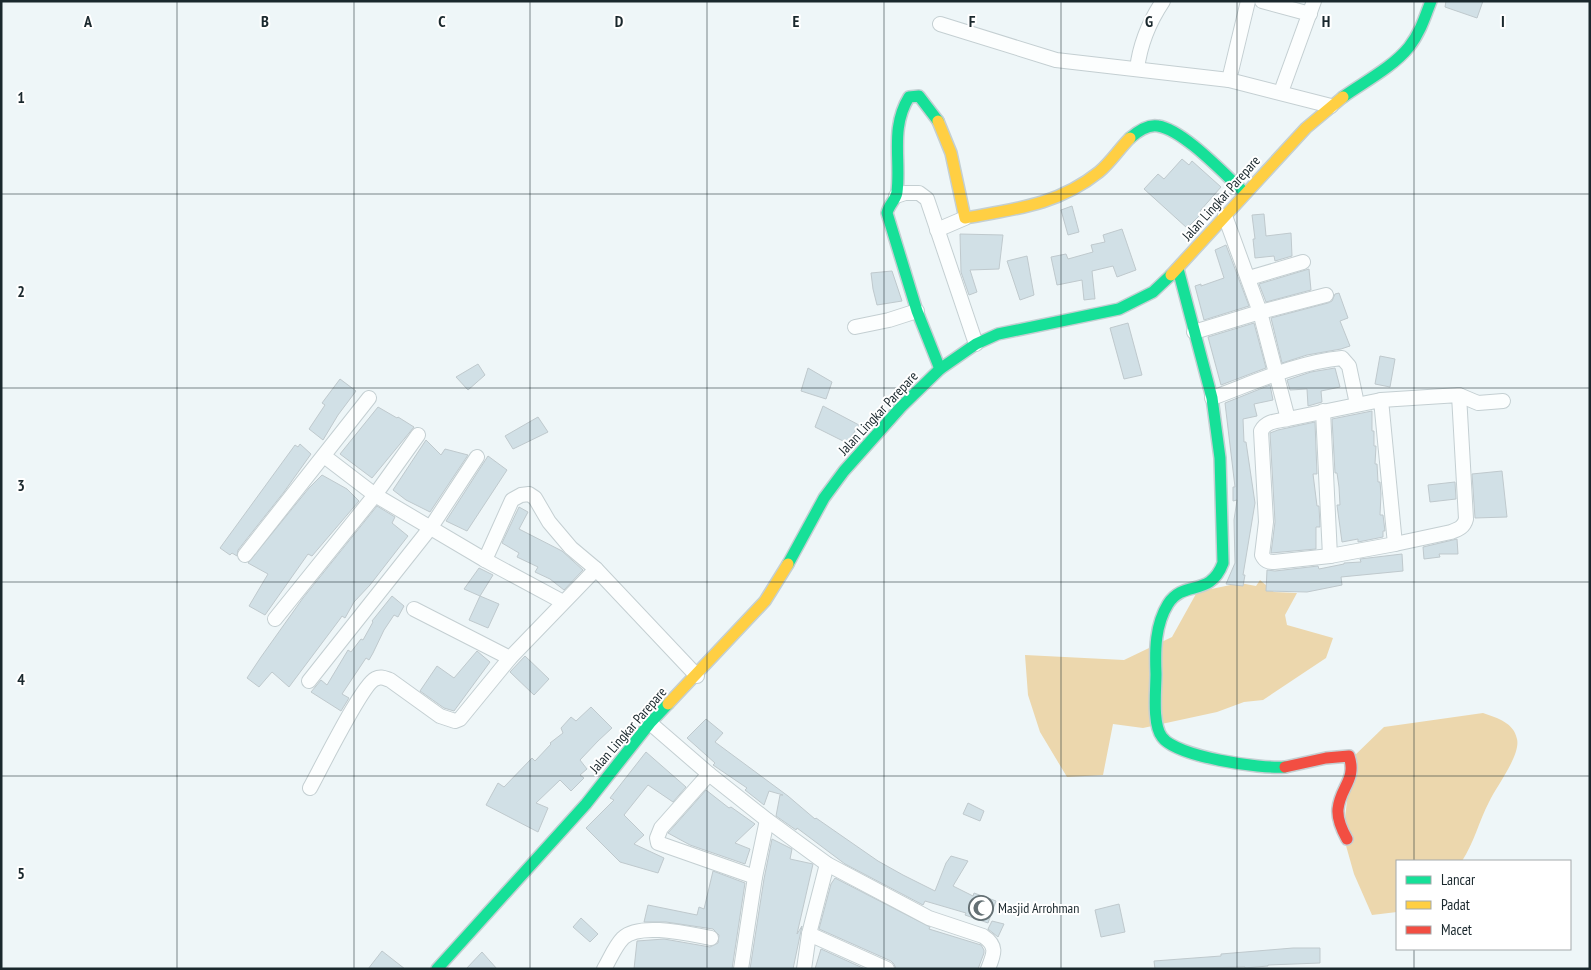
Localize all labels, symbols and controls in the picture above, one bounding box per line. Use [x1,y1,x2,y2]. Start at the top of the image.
text: A [83,11,93,31]
text: B [261,11,269,31]
text: C [438,11,446,31]
text: D [615,11,624,31]
text: E [793,11,800,31]
text: F [969,11,976,31]
text: G [1145,11,1153,31]
text: H [1322,11,1330,31]
text: I [1501,11,1505,31]
text: 1 [17,87,25,107]
street label: Jalan Lingkar Parepare [1177,152,1264,245]
text: 2 [17,281,25,301]
street label: Jalan Lingkar Parepare [834,367,922,459]
text: 3 [17,475,25,495]
text: 4 [17,669,25,689]
street label: Jalan Lingkar Parepare [585,683,670,778]
legend [1396,860,1571,950]
text: 5 [17,863,25,883]
text: Lancar [1441,870,1476,889]
mosque icon: Masjid Arrohman [968,895,994,921]
text: Padat [1441,895,1470,914]
place label: Masjid Arrohman [998,899,1079,917]
text: Macet [1441,920,1472,939]

